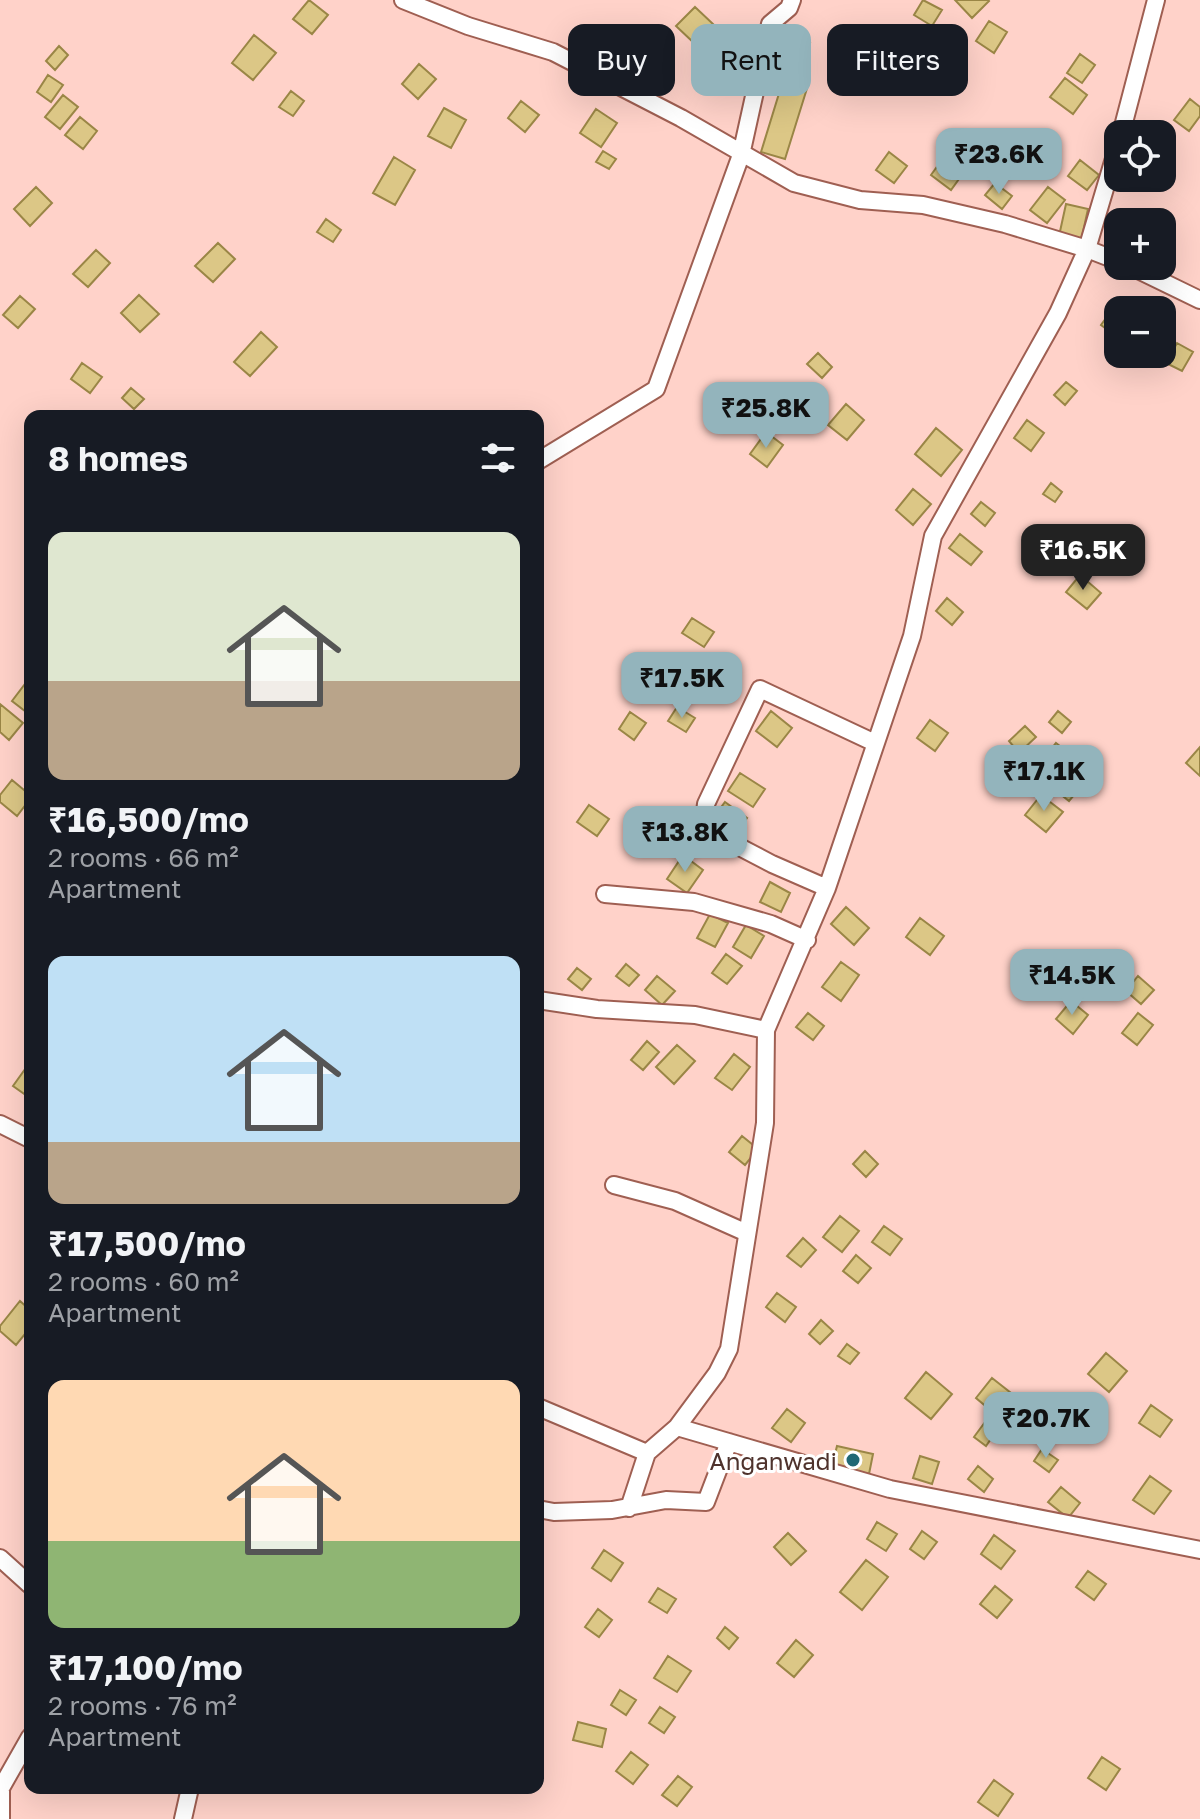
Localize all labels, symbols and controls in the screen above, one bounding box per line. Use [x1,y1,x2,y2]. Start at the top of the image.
chip: Buy [568,24,675,96]
chip: Rent [691,24,811,96]
chip: Filters [827,24,968,96]
map controls [1104,120,1176,368]
button: locate [1104,120,1176,192]
pin: ₹23.6K [934,128,1064,196]
text: ₹23.6K [954,138,1044,169]
button: + [1104,208,1176,280]
button: − [1104,296,1176,368]
pin: ₹25.8K [701,382,831,450]
text: ₹25.8K [721,392,811,423]
icon: filters [476,436,520,480]
text: 8 homes [48,438,188,478]
pin: ₹16.5K [1018,524,1148,592]
text: ₹16.5K [1039,534,1127,565]
icon: home [212,584,356,728]
pin: ₹17.5K [617,652,747,720]
text: ₹17.5K [639,662,725,693]
pin: ₹17.1K [979,745,1109,813]
text: ₹17.1K [1003,755,1086,786]
text: ₹16,500/mo [48,799,249,839]
pin: ₹13.8K [620,806,750,874]
text: ₹13.8K [641,816,729,847]
text: 2 rooms · 66 m² [48,842,239,873]
text: Apartment [48,873,181,904]
pin: ₹14.5K [1007,949,1137,1017]
text: ₹14.5K [1028,959,1116,990]
icon: home [212,1008,356,1152]
text: ₹17,500/mo [48,1223,246,1263]
text: 2 rooms · 60 m² [48,1266,239,1297]
text: Apartment [48,1297,181,1328]
pin: ₹20.7K [981,1392,1111,1460]
text: ₹20.7K [1002,1402,1090,1433]
icon: home [212,1432,356,1576]
place label: Anganwadi [710,1446,837,1475]
marker: Anganwadi [844,1451,862,1469]
text: ₹17,100/mo [48,1647,243,1687]
text: 2 rooms · 76 m² [48,1690,237,1721]
text: Apartment [48,1721,181,1752]

